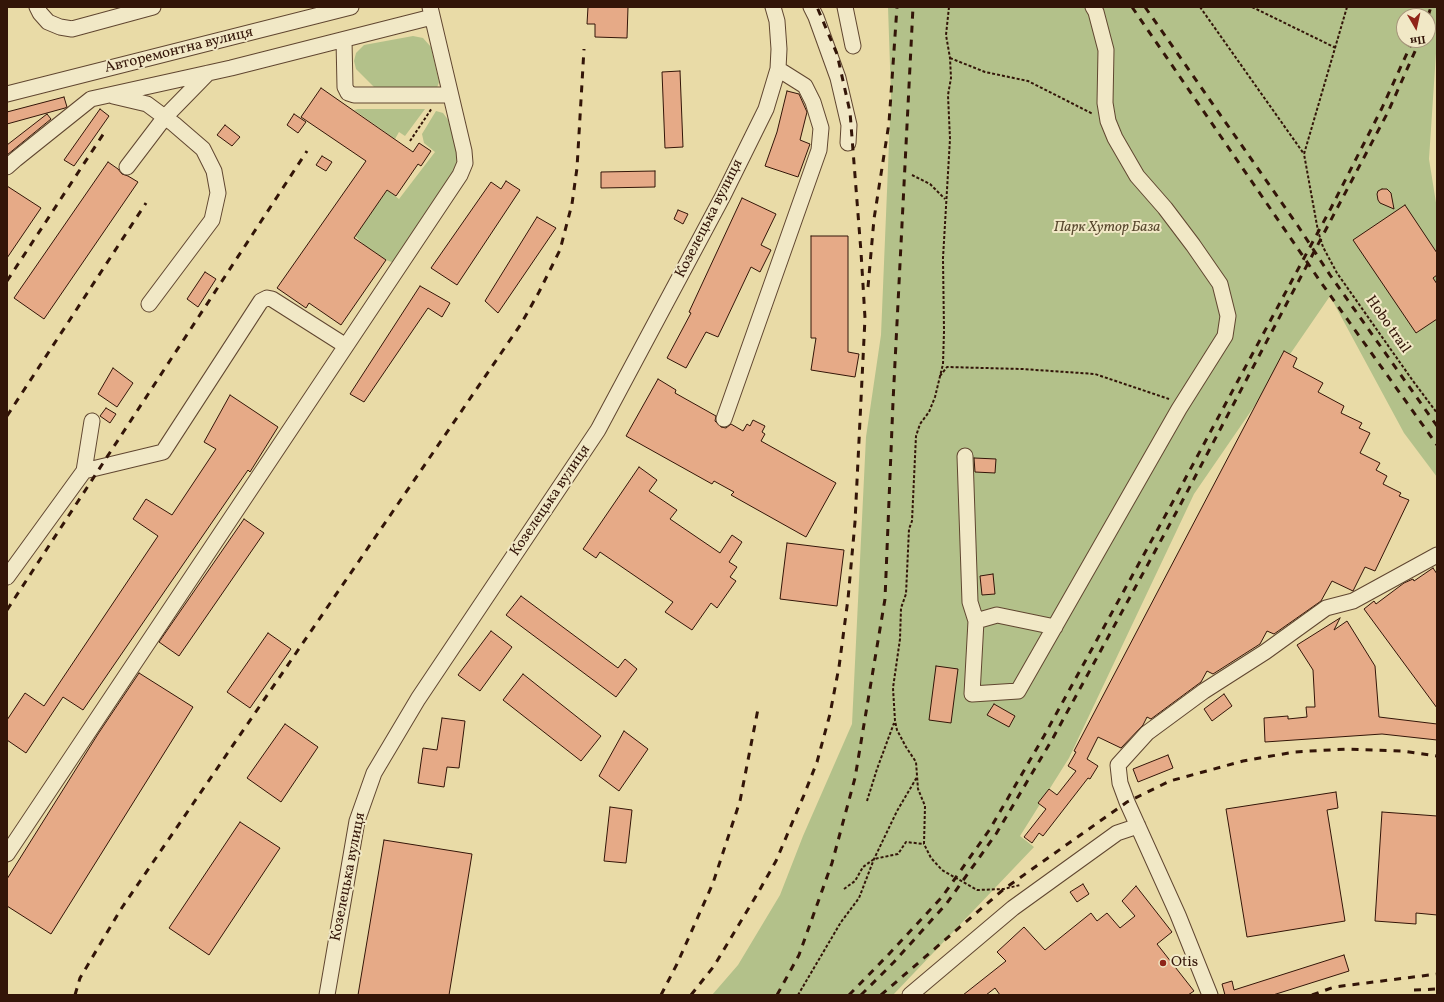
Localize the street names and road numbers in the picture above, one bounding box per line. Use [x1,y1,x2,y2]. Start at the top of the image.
street label: Авторемонтна вулиця [103,24,255,78]
street label: Козелецька вулиця [672,157,748,281]
street label: Hobo trail [1361,293,1413,357]
street label: Козелецька вулиця [507,442,595,560]
street label: Козелецька вулиця [328,811,370,943]

